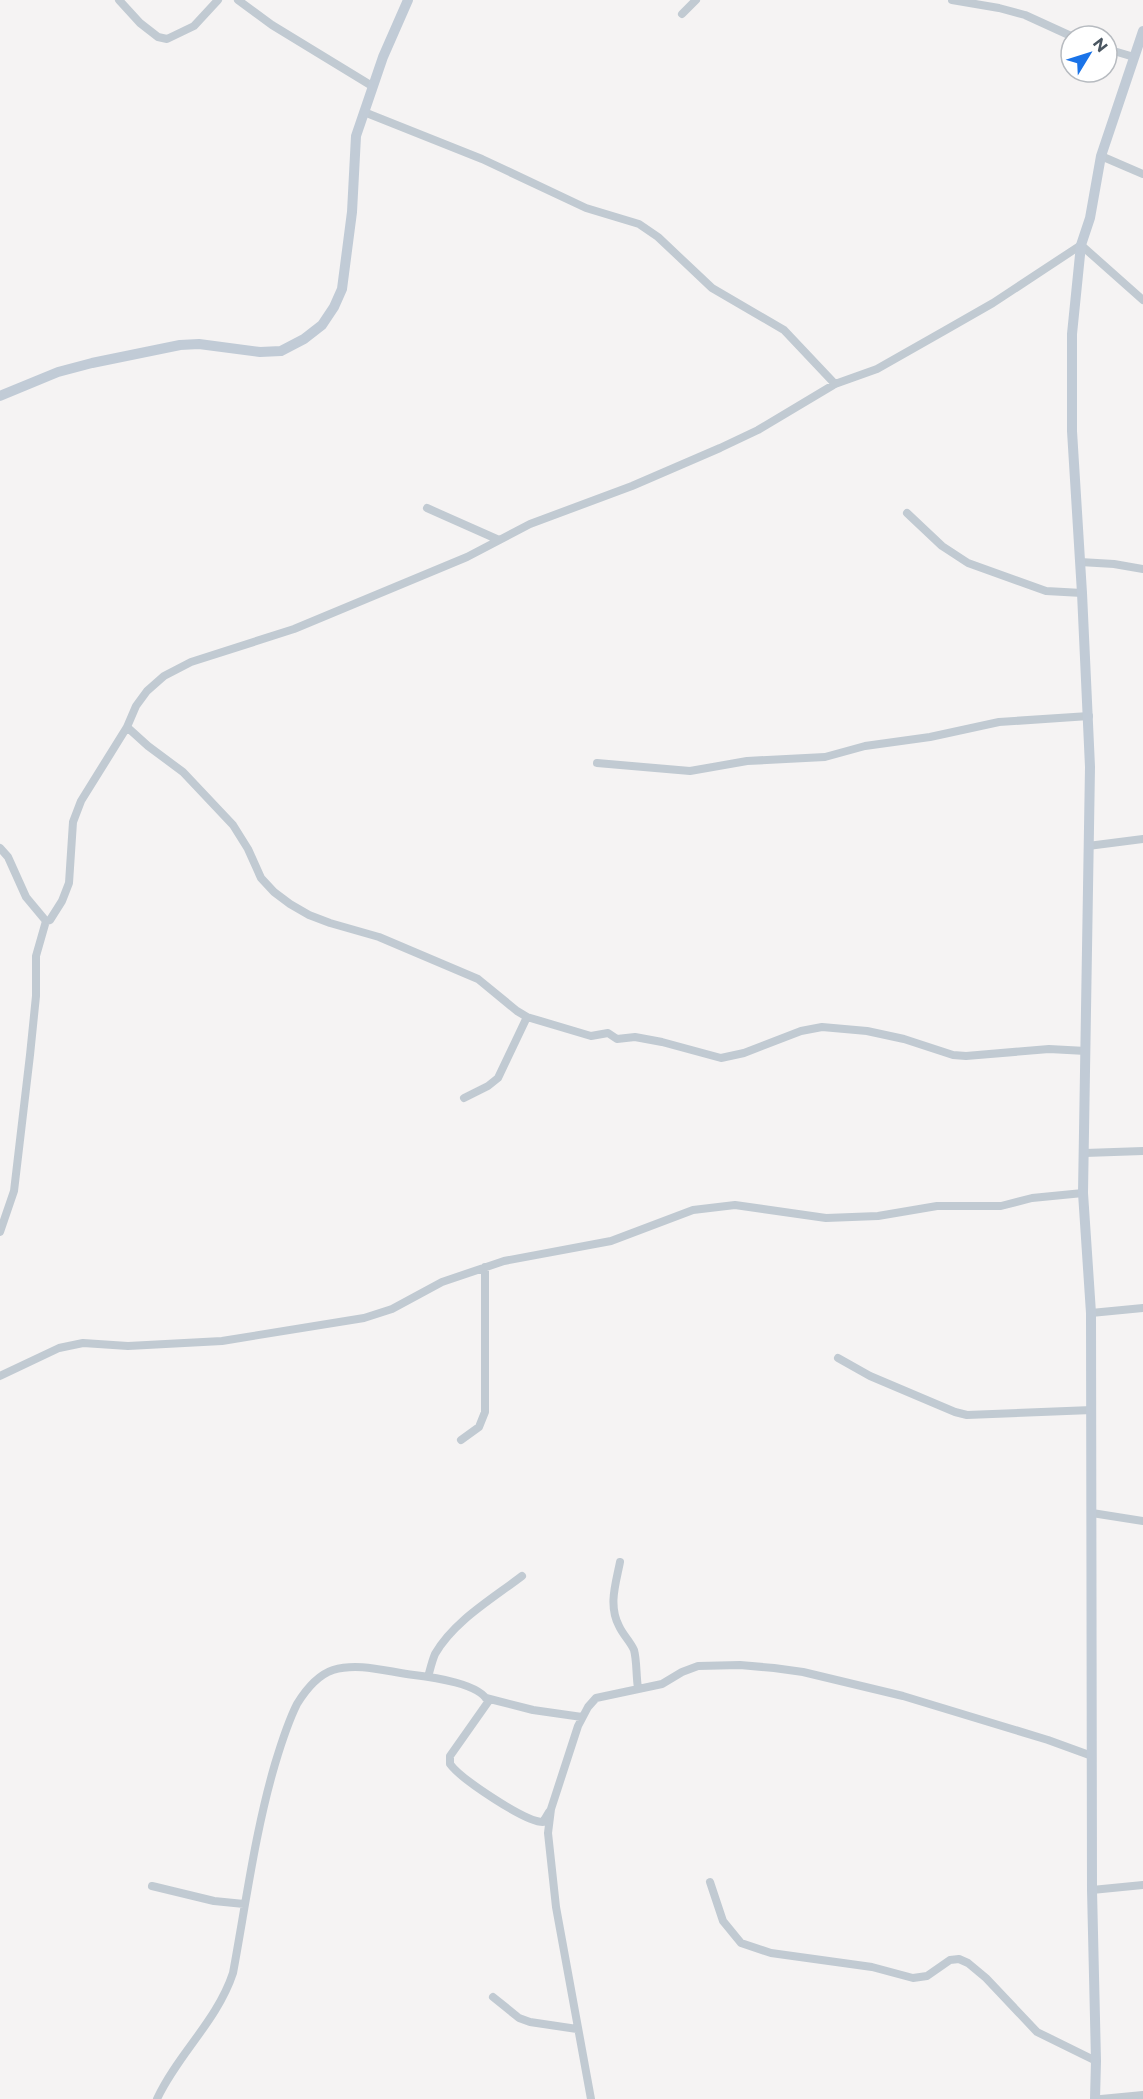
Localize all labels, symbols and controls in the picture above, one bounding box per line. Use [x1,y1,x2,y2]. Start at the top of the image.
north arrow [1059,24,1119,84]
text: N [1089,34,1112,56]

